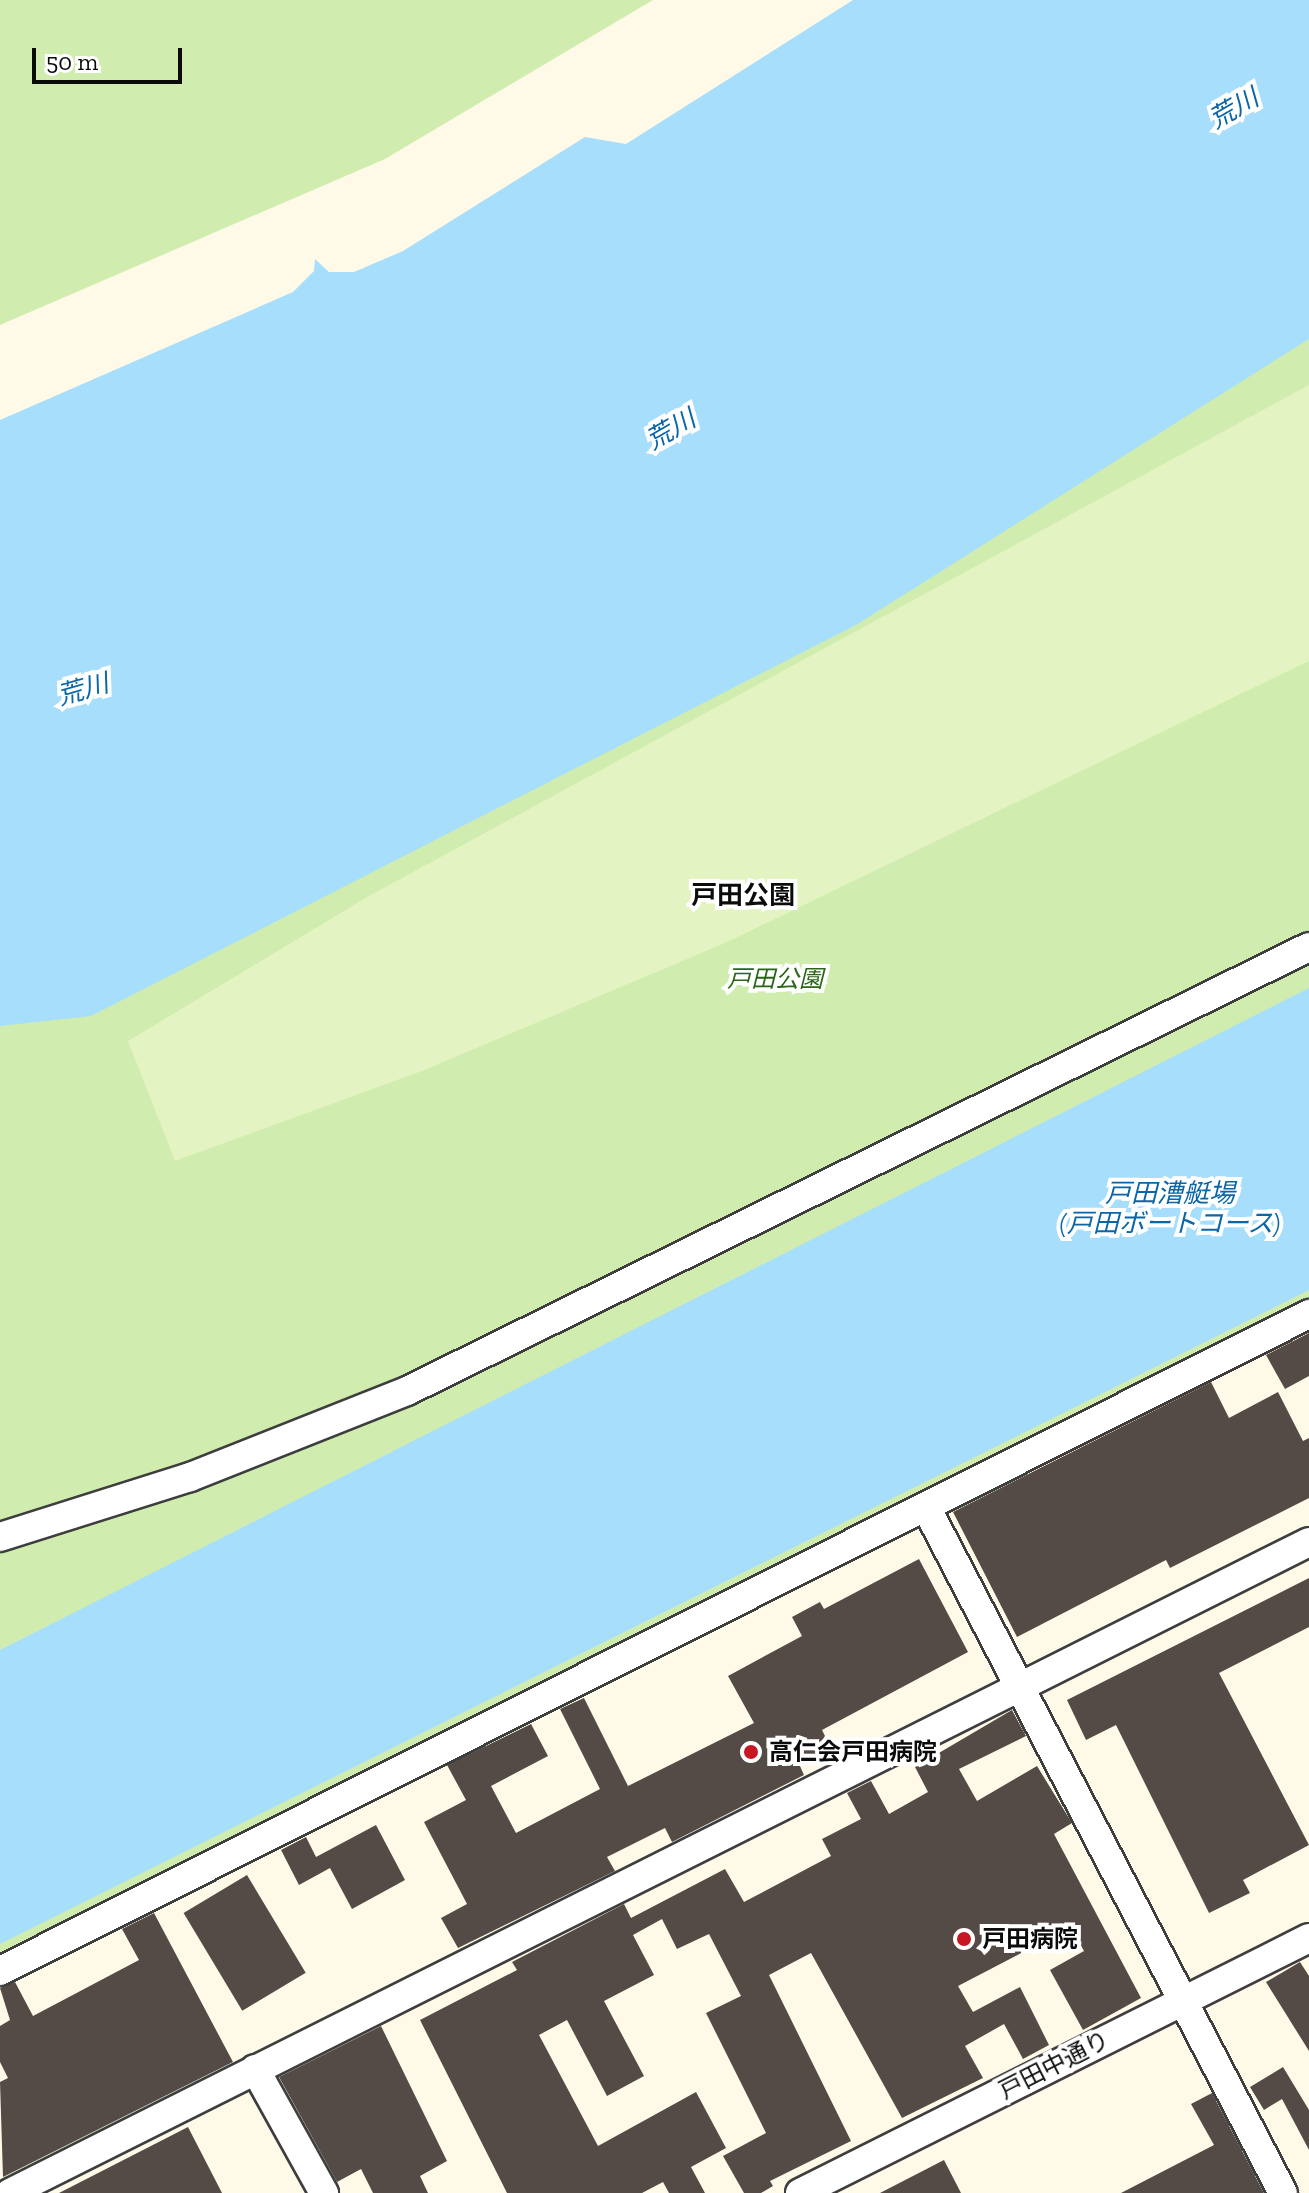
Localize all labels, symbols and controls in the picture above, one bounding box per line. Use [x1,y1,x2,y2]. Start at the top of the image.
scale bar [36,32,186,82]
text: 50 m [46,47,98,76]
water label: 荒川 [1204,82,1264,136]
water label: 荒川 [641,403,701,457]
water label: 荒川 [54,668,112,712]
district label: 戸田公園 [691,880,795,912]
park label: 戸田公園 [727,965,823,993]
water label: 戸田漕艇場 (戸田ボートコース) [1059,1178,1281,1240]
place label: 高仁会戸田病院 [769,1738,937,1766]
marker: 高仁会戸田病院 [740,1741,762,1763]
place label: 戸田病院 [982,1925,1078,1953]
marker: 戸田病院 [953,1928,975,1950]
street label: 戸田中通り [994,2025,1114,2105]

